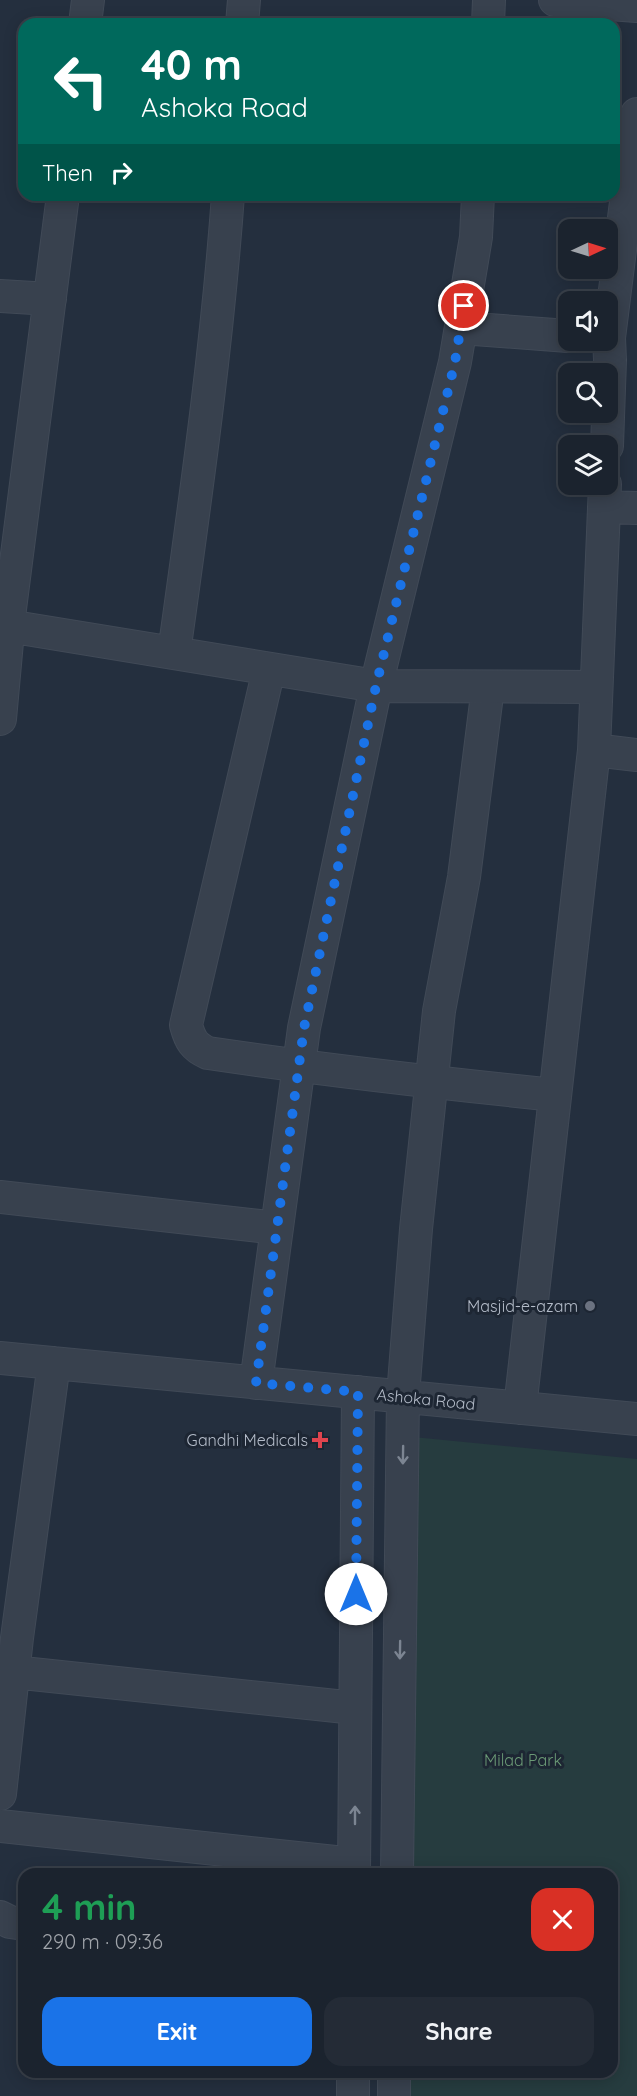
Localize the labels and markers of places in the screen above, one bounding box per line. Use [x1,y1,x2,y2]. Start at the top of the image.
pin [438,280,489,331]
place label: Masjid-e-azam [467,1296,578,1316]
marker: Masjid-e-azam [583,1299,597,1313]
place label: Gandhi Medicals [187,1430,308,1450]
marker: Gandhi Medicals [313,1433,327,1447]

